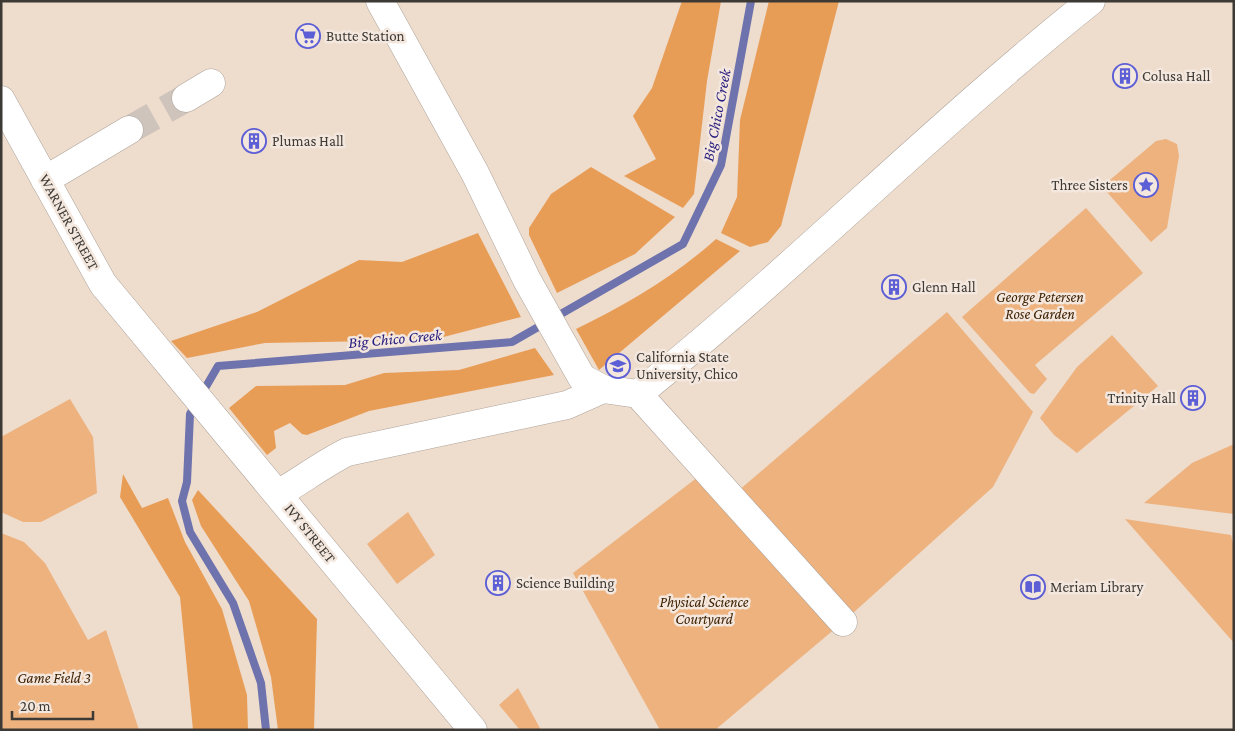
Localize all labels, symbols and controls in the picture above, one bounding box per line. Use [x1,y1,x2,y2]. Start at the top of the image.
supermarket icon: Butte Station [295,23,321,49]
place label: Butte Station [326,28,405,44]
building icon: Colusa Hall [1112,63,1138,89]
water label: Big Chico Creek [699,66,735,163]
place label: Colusa Hall [1142,68,1210,84]
building icon: Plumas Hall [241,128,267,154]
place label: Plumas Hall [272,133,344,149]
street label: WARNER STREET [36,171,102,273]
place icon: Three Sisters [1133,172,1159,198]
place label: Three Sisters [1051,177,1128,193]
building icon: Glenn Hall [881,274,907,300]
place label: Glenn Hall [912,279,976,295]
park label: George Petersen Rose Garden [996,289,1084,322]
water label: Big Chico Creek [347,326,444,352]
place label: California State University, Chico [636,349,738,383]
school or university icon: California State University, Chico [605,353,631,379]
building icon: Trinity Hall [1180,385,1206,411]
place label: Trinity Hall [1107,390,1176,407]
street label: IVY STREET [281,500,339,566]
building icon: Science Building [485,570,511,596]
library icon: Meriam Library [1020,574,1046,600]
place label: Science Building [516,575,615,592]
place label: Meriam Library [1050,579,1144,596]
park label: Physical Science Courtyard [659,594,749,628]
park label: Game Field 3 [17,670,91,686]
scale bar [12,688,94,720]
text: 20 m [20,698,51,714]

